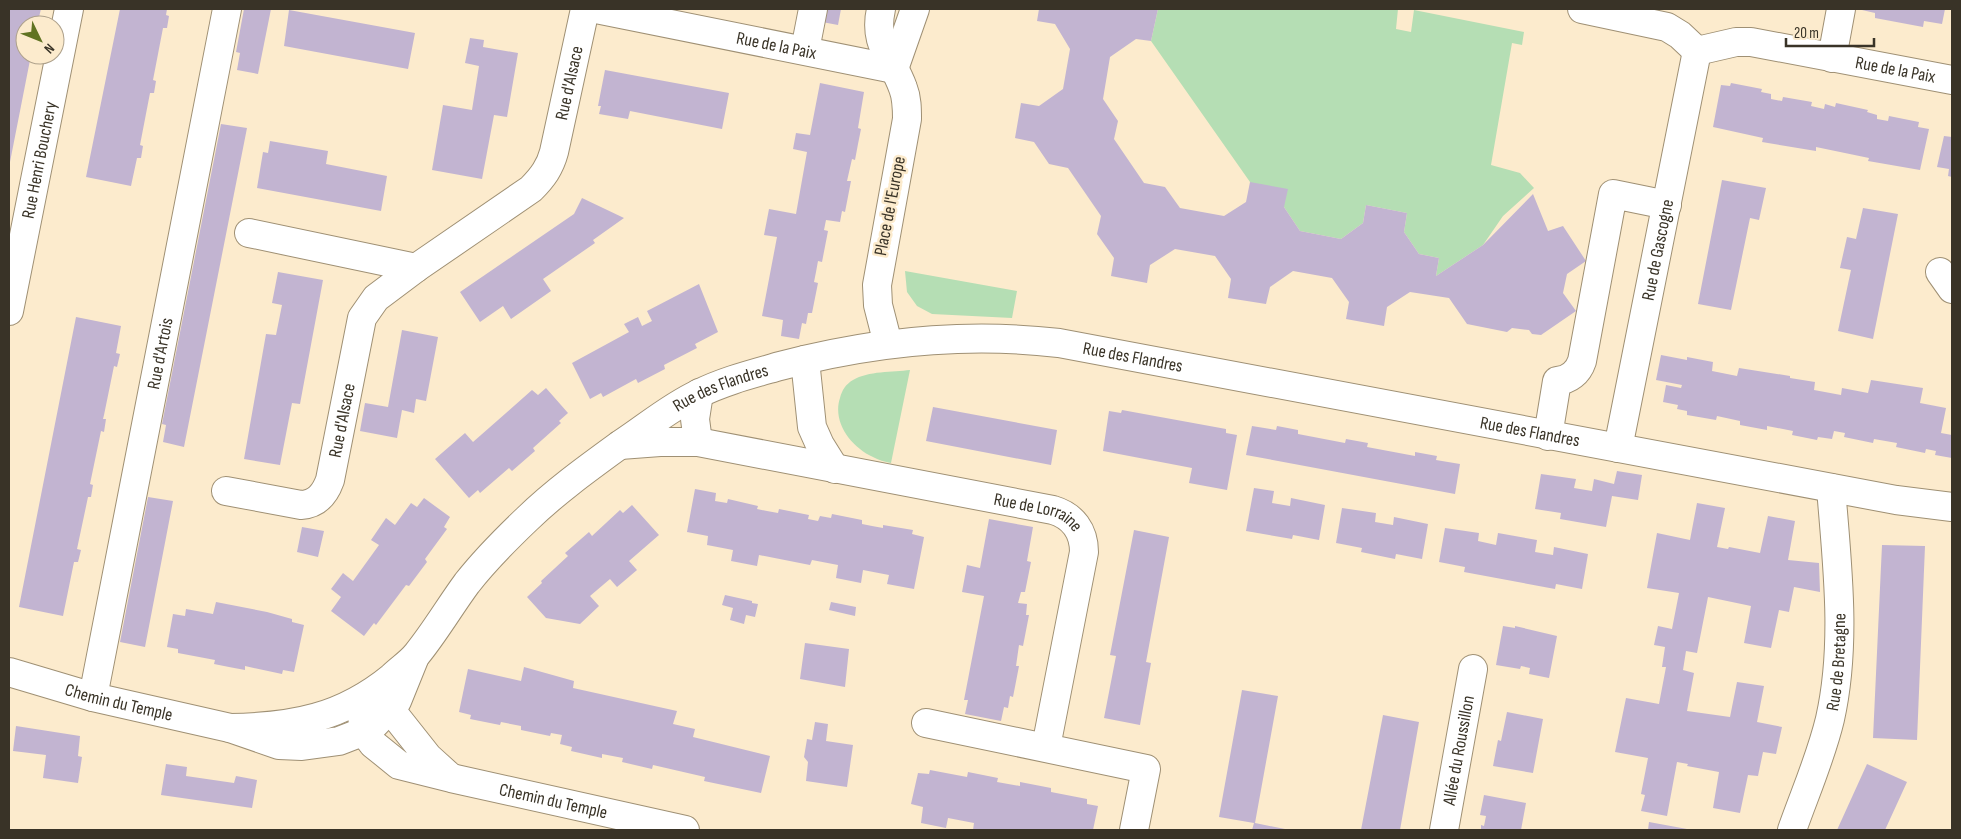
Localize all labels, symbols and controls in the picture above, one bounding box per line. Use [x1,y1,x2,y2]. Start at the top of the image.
north arrow [15,15,65,65]
scale bar [1786,15,1874,47]
text: 20 m [1794,24,1819,43]
street label: Rue de la Paix [734,27,819,64]
text: N [40,40,58,57]
street label: Rue d'Alsace [551,44,587,122]
street label: Rue de la Paix [1854,51,1938,87]
street label: Rue Henri Bouchery [17,100,61,220]
street label: Place de l'Europe [870,154,910,258]
street label: Rue de Gascogne [1637,197,1678,302]
street label: Rue d'Artois [143,316,177,391]
street label: Rue des Flandres [1081,337,1184,376]
street label: Rue des Flandres [669,359,771,416]
street label: Rue d'Alsace [324,381,359,459]
street label: Rue des Flandres [1478,412,1582,451]
street label: Rue de Lorraine [992,488,1087,535]
street label: Rue de Bretagne [1821,613,1850,713]
street label: Chemin du Temple [62,679,175,725]
street label: Allée du Roussillon [1438,694,1479,808]
street label: Chemin du Temple [497,779,609,823]

